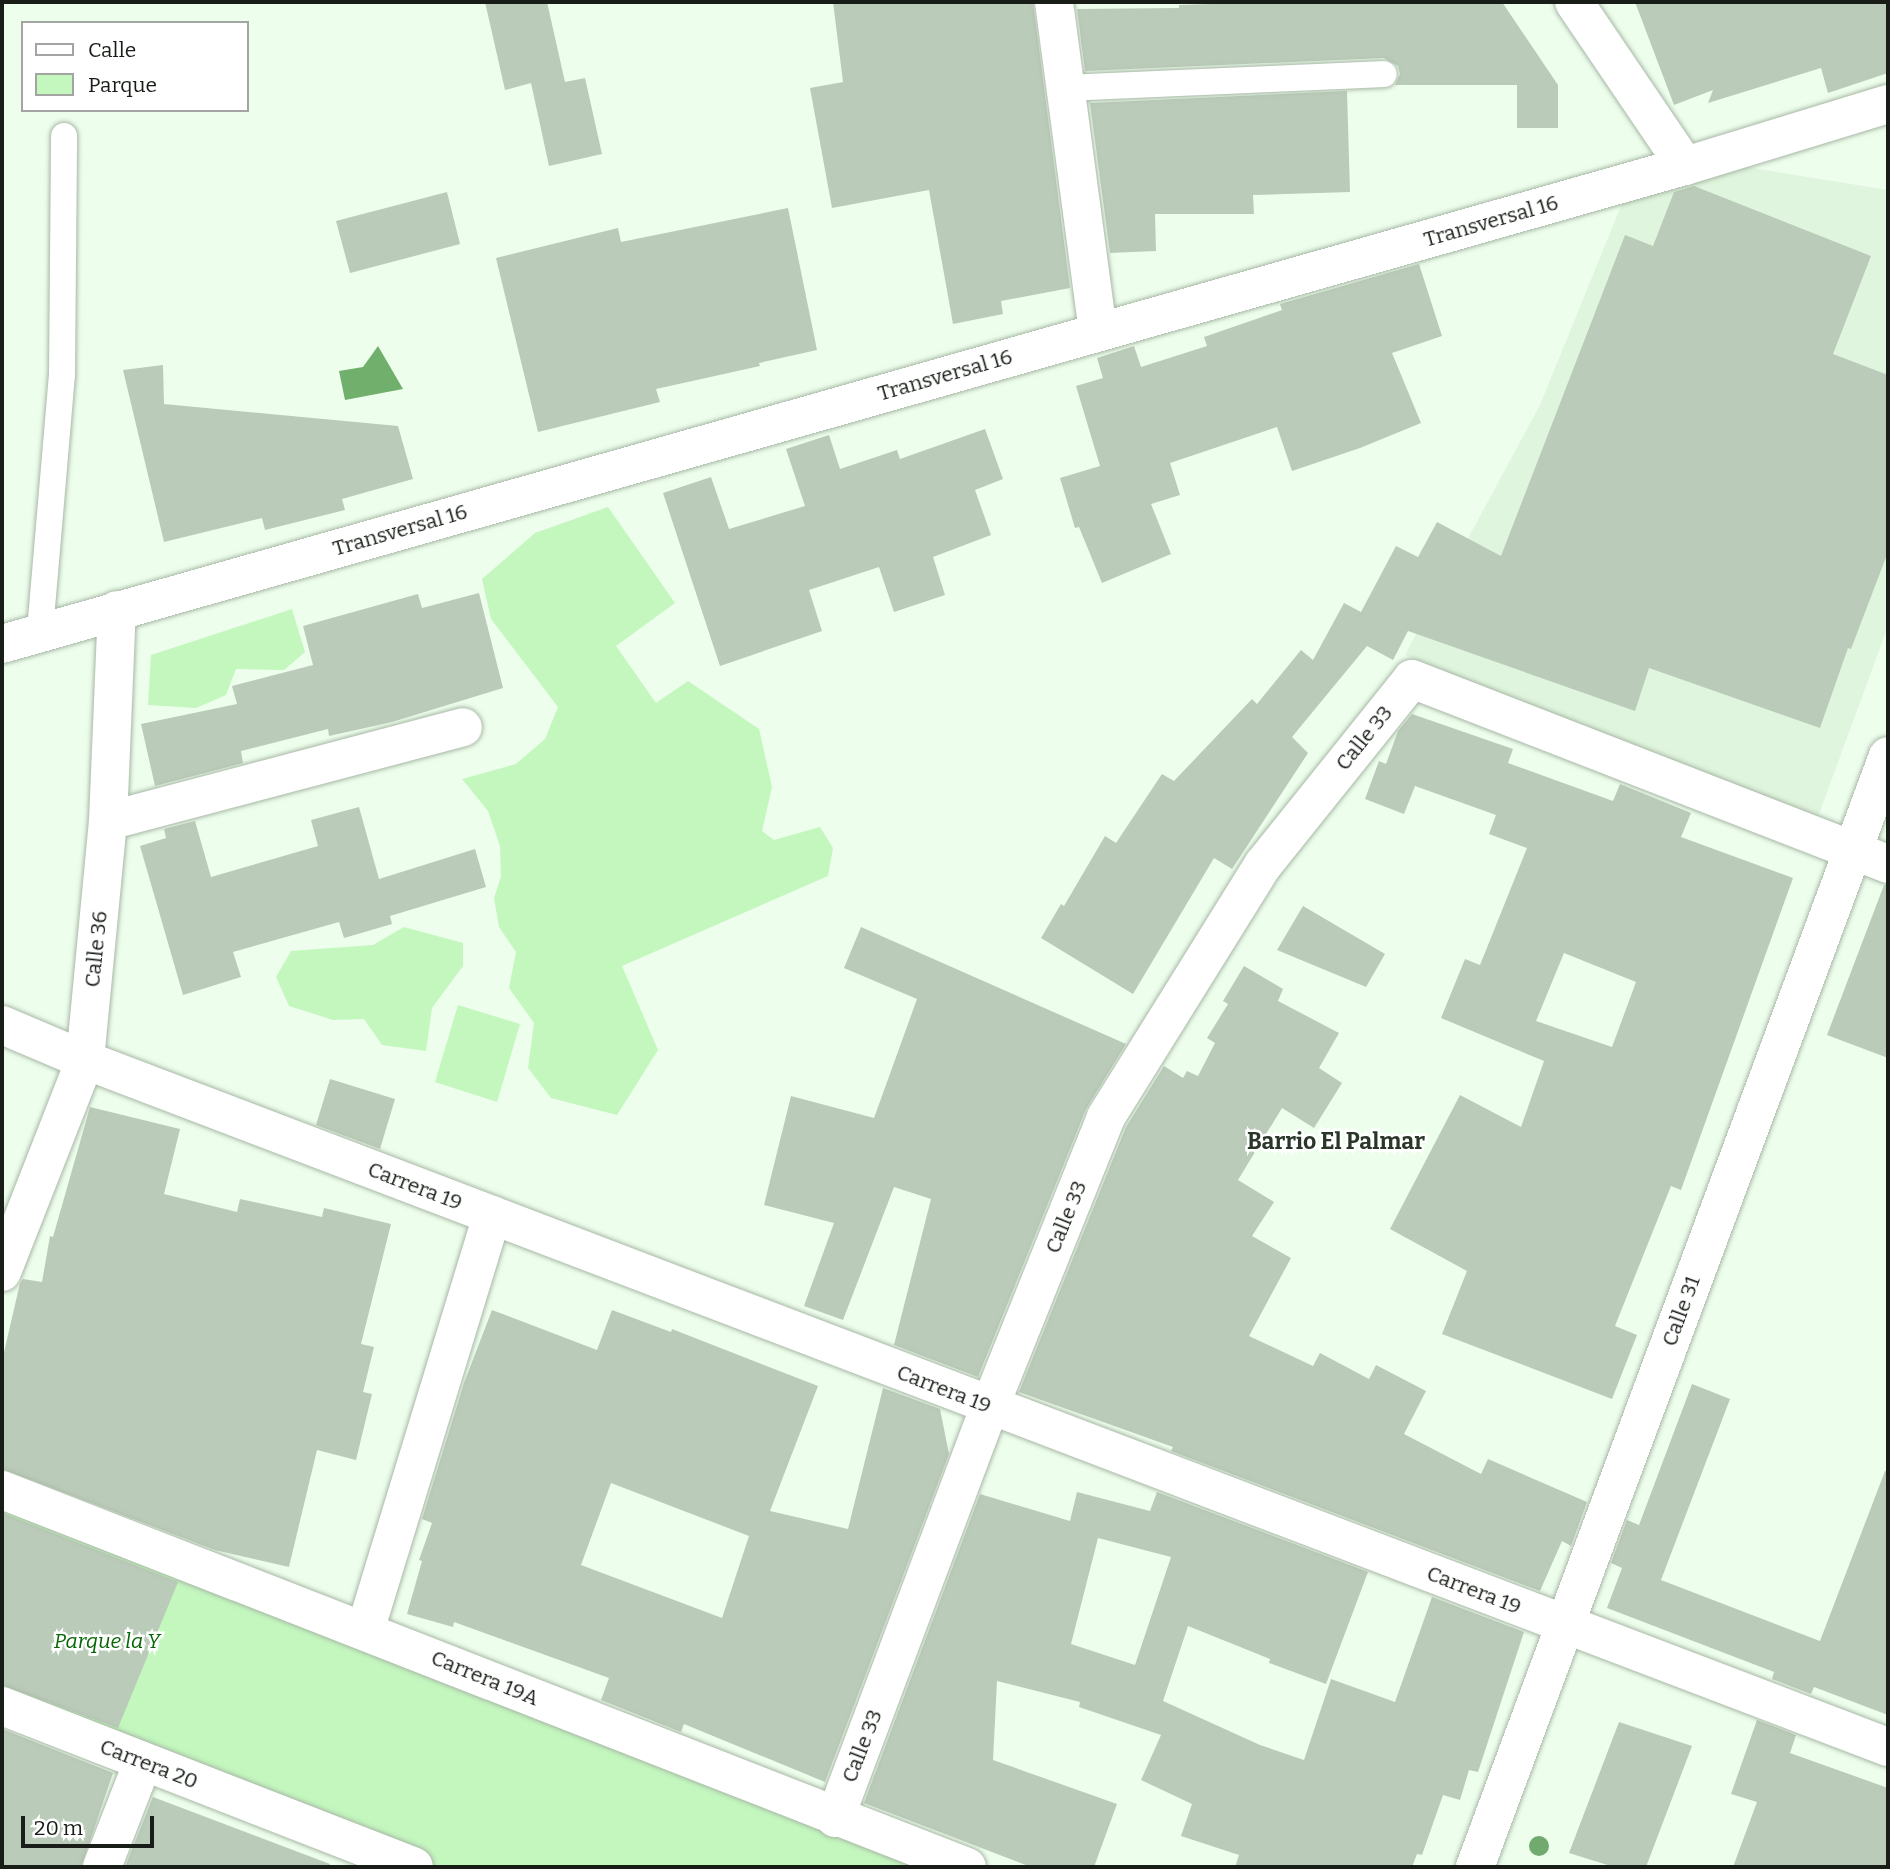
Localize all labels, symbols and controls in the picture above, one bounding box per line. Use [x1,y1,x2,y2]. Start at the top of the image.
legend [21,21,248,112]
text: Calle [88,37,136,63]
text: Parque [88,72,157,98]
street label: Transversal 16 [1421,190,1561,252]
street label: Transversal 16 [875,344,1015,406]
street label: Transversal 16 [330,499,470,561]
street label: Calle 33 [1330,701,1398,775]
street label: Calle 36 [79,910,113,988]
district label: Barrio El Palmar [1247,1127,1425,1155]
street label: Carrera 19 [364,1156,466,1216]
street label: Calle 33 [1040,1177,1092,1257]
street label: Calle 31 [1657,1272,1705,1350]
street label: Carrera 19 [893,1359,995,1419]
street label: Carrera 19 [1423,1560,1525,1620]
park label: Parque la Y [54,1628,160,1654]
street label: Carrera 19A [427,1645,543,1711]
street label: Calle 33 [837,1706,887,1786]
street label: Carrera 20 [96,1734,202,1794]
scale bar [24,1802,158,1846]
text: 20 m [34,1815,83,1841]

